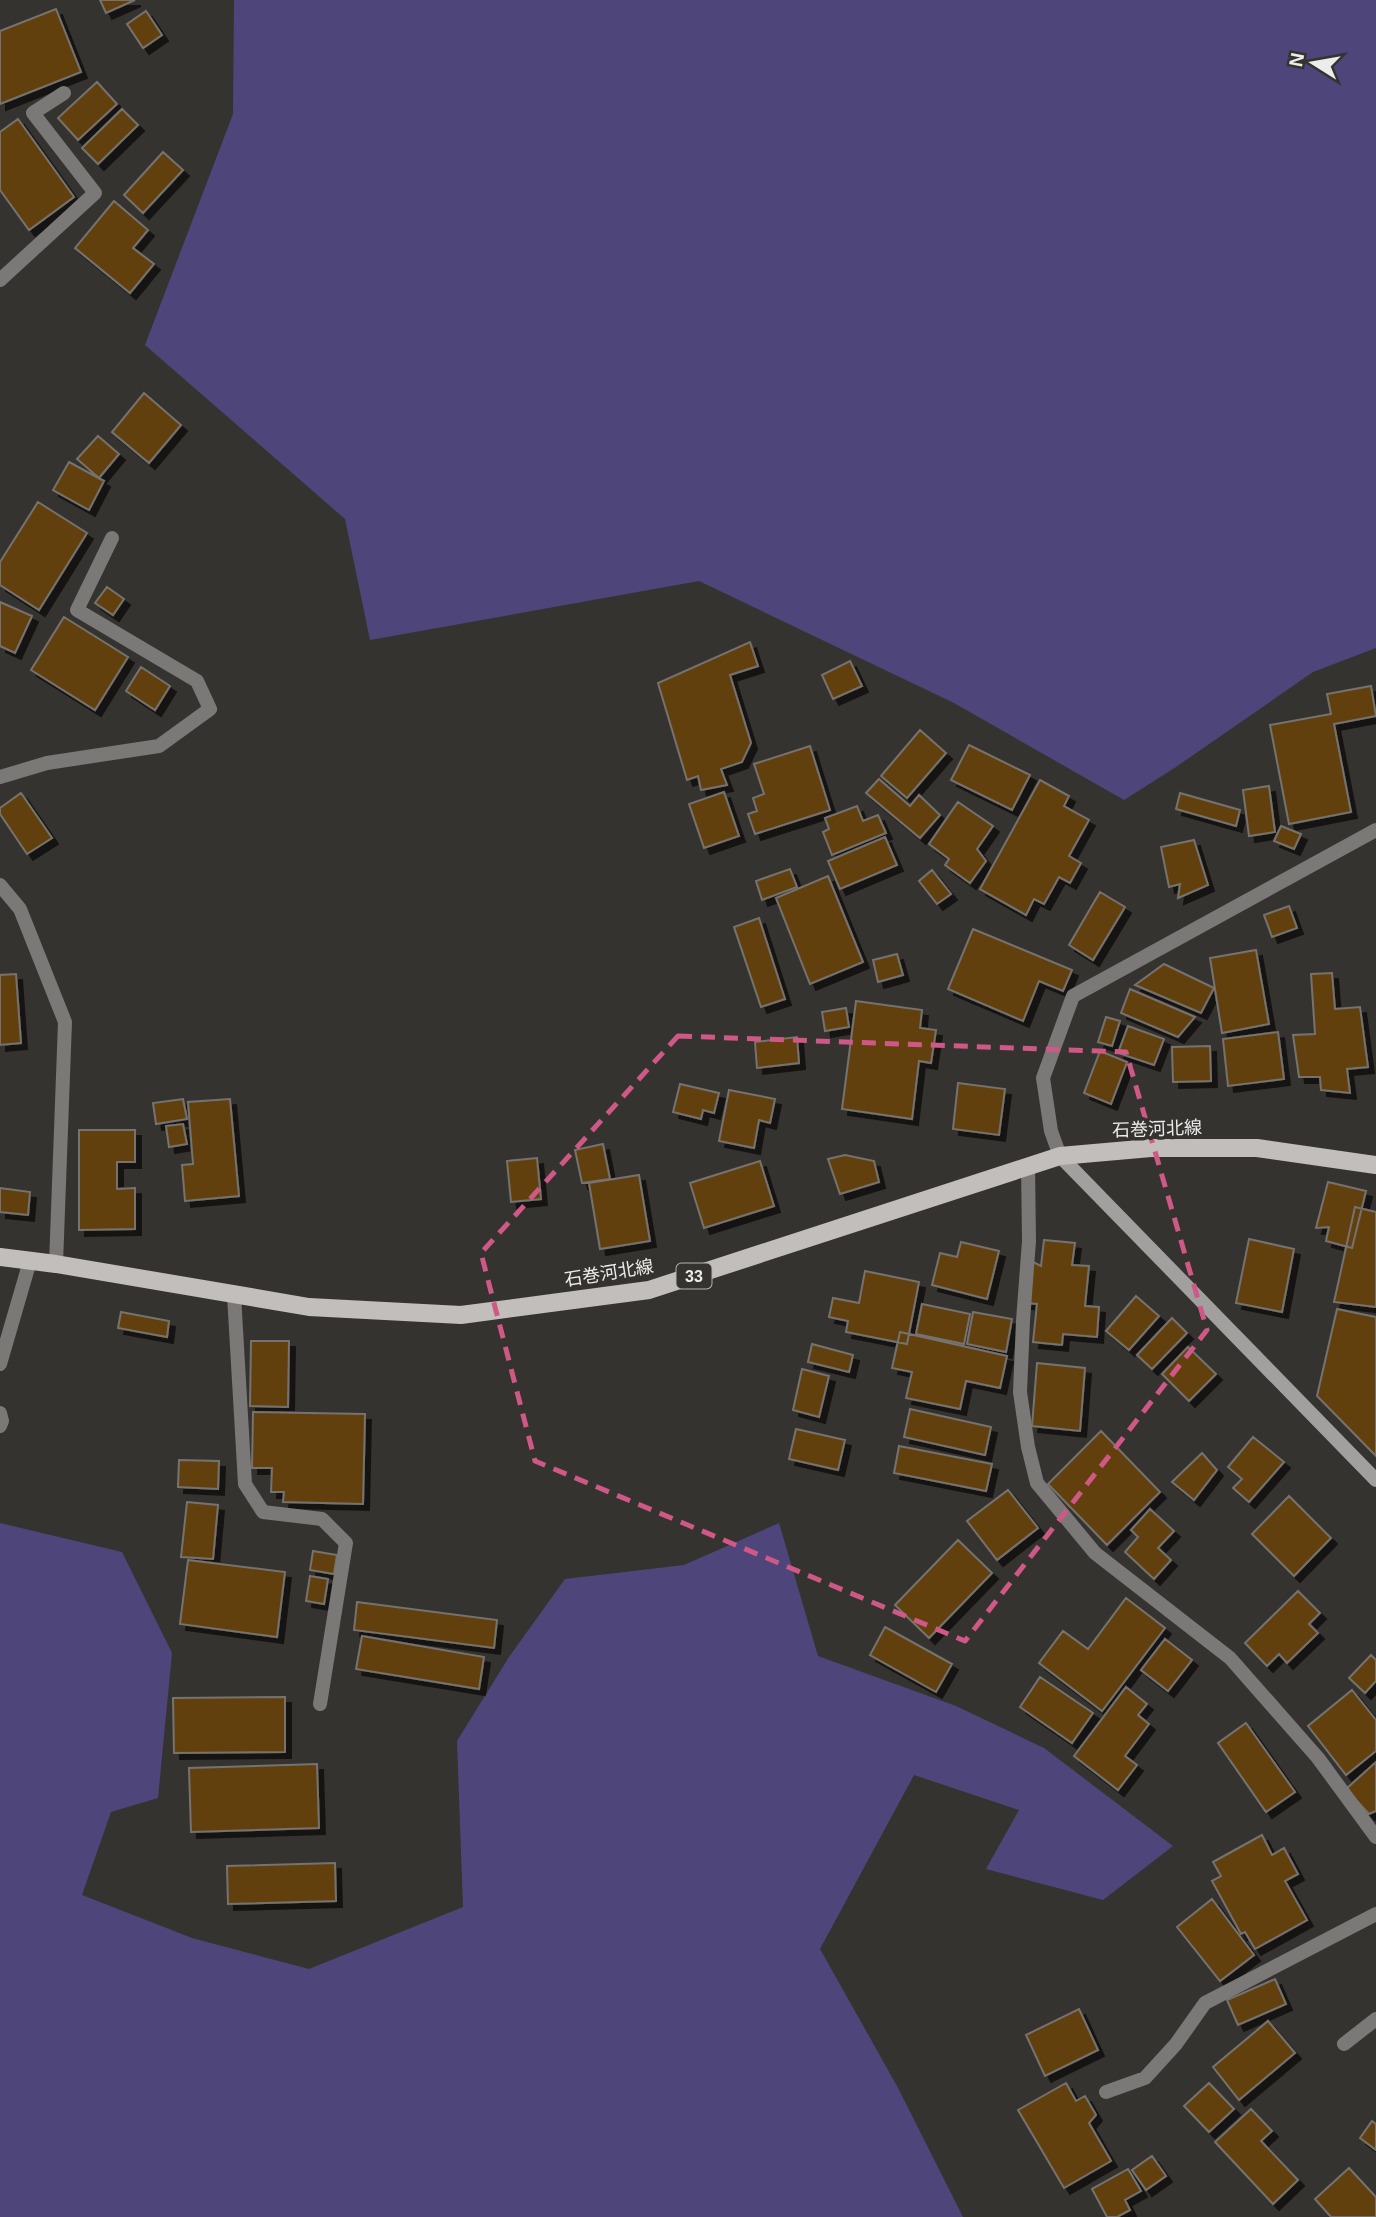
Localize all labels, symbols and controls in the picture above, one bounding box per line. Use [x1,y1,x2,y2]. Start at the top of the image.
north arrow [1278,28,1348,98]
text: N [1285,51,1308,69]
street label: 石巻河北線 [1112,1117,1202,1141]
street label: 石巻河北線 [563,1256,655,1290]
road number: 33 [676,1264,712,1288]

